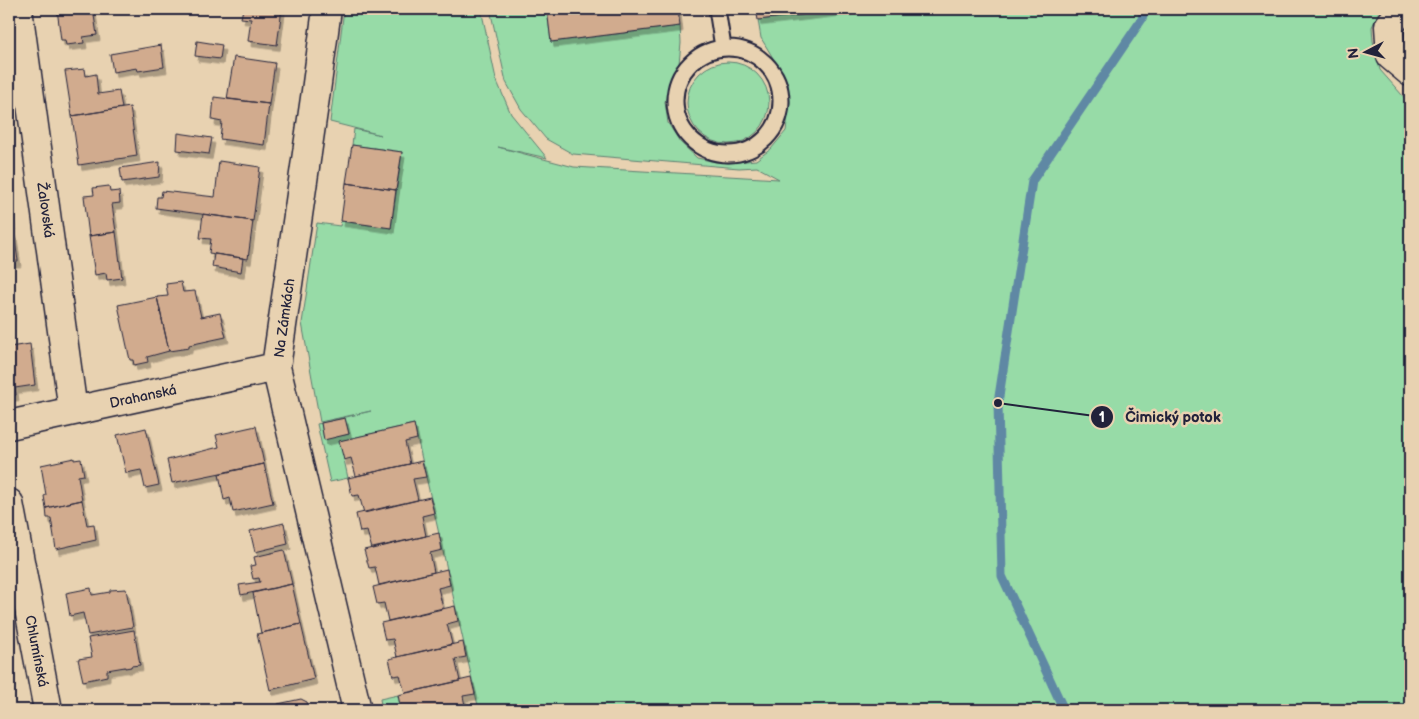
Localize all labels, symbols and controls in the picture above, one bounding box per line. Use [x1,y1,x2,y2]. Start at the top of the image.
north arrow [1342,28,1392,78]
text: N [1345,47,1363,59]
street label: Žalovská [33,180,59,239]
street label: Na Zámkách [271,277,299,359]
street label: Drahanská [108,381,178,412]
callout: Čimický potok [1090,402,1231,432]
text: Čimický potok [1125,407,1221,427]
text: 1 [1099,408,1105,427]
street label: Chlumínská [21,614,52,689]

